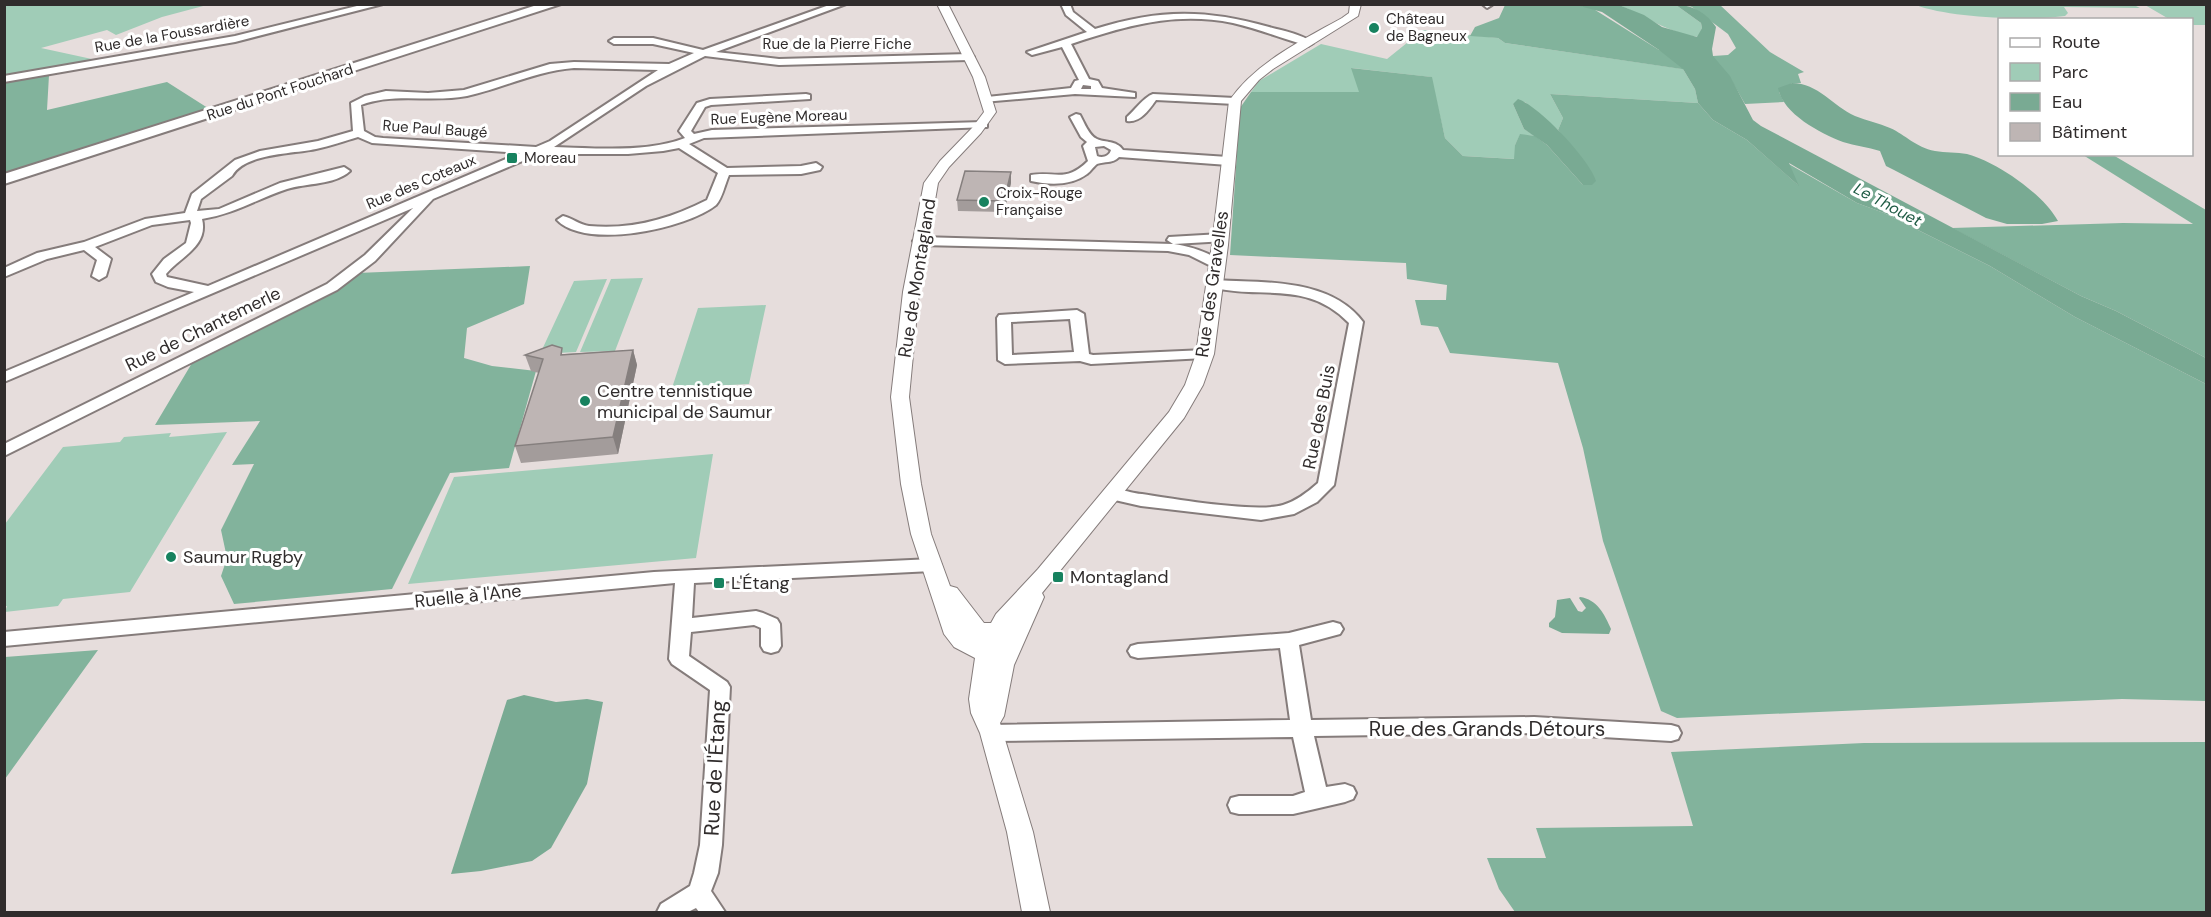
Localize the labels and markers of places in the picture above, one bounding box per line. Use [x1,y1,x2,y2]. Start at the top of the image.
place label: Château de Bagneux [1386,9,1467,46]
marker: Château de Bagneux [1367,21,1381,35]
place label: Moreau [524,148,576,168]
marker: Moreau [505,151,519,165]
place label: Croix-Rouge Française [996,183,1083,220]
marker: Croix-Rouge Française [977,195,991,209]
place label: Centre tennistique municipal de Saumur [597,379,773,424]
marker: Centre tennistique municipal de Saumur [578,394,592,408]
place label: Saumur Rugby [183,545,303,569]
marker: Saumur Rugby [164,550,178,564]
place label: Montagland [1070,565,1168,589]
marker: Montagland [1051,570,1065,584]
place label: L'Étang [731,571,790,595]
marker: L'Étang [712,576,726,590]

